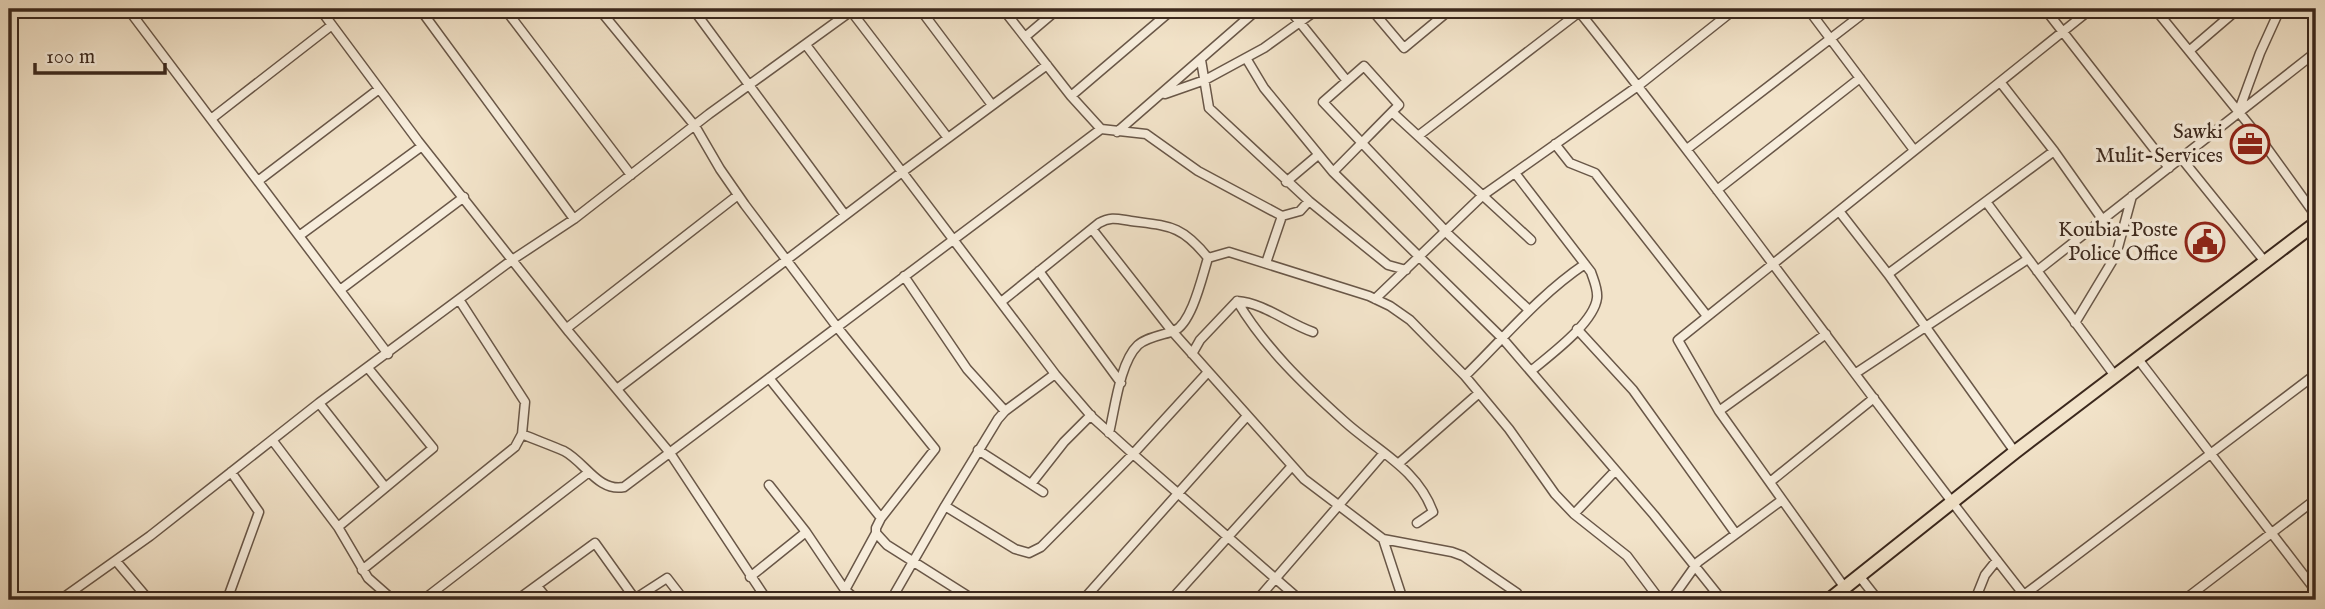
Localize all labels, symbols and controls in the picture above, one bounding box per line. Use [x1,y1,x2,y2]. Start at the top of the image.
scale bar [35,32,164,76]
text: 100 m [46,44,95,71]
place label: Sawki Mulit-Services [2095,119,2223,170]
office icon: Sawki Mulit-Services [2229,123,2271,165]
place label: Koubia-Poste Police Office [2058,217,2178,268]
public building icon: Koubia-Poste Police Office [2184,221,2226,263]

